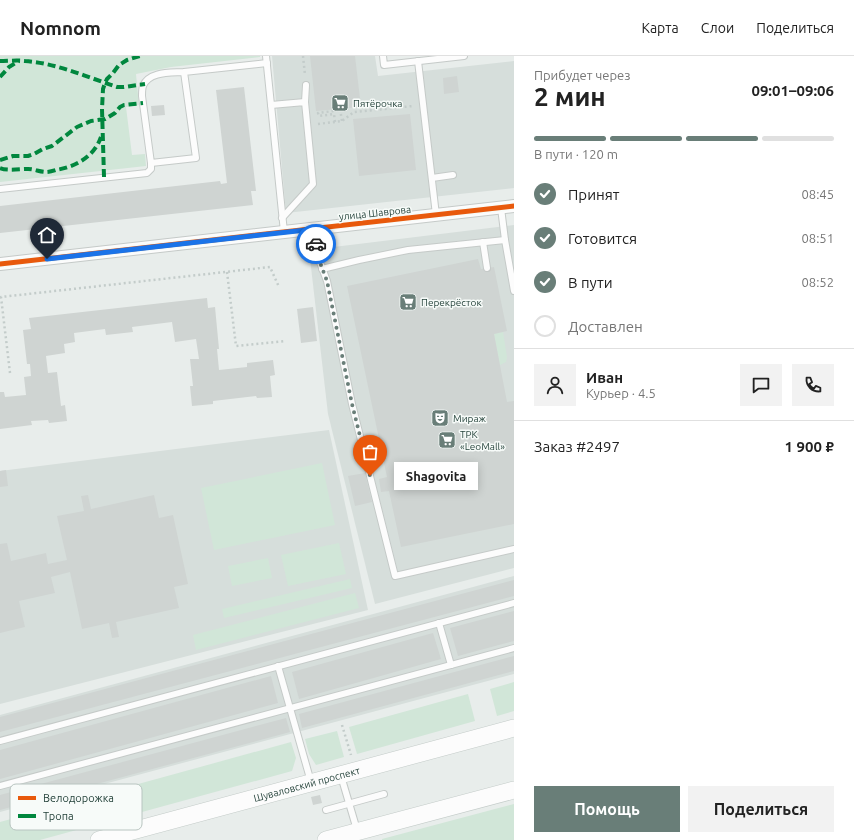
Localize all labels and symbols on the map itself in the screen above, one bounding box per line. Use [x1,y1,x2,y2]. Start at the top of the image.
supermarket icon: Пятёрочка [330,93,350,113]
place label: Пятёрочка [353,98,402,109]
street label: улица Шаврова [338,204,412,222]
pin [30,218,64,259]
courier [296,224,336,264]
supermarket icon: Перекрёсток [398,292,418,312]
place label: Перекрёсток [421,297,482,308]
theatre icon: Мираж [430,408,450,428]
place label: Мираж [453,413,487,424]
place label: ТРК «LeoMall» [460,429,505,452]
supermarket icon: ТРК «LeoMall» [437,430,457,450]
pin [353,435,387,476]
callout: Shagovita [394,462,478,490]
street label: Шуваловский проспект [252,764,361,804]
legend [10,784,142,830]
text: Велодорожка [43,792,114,804]
text: Тропа [43,810,74,822]

